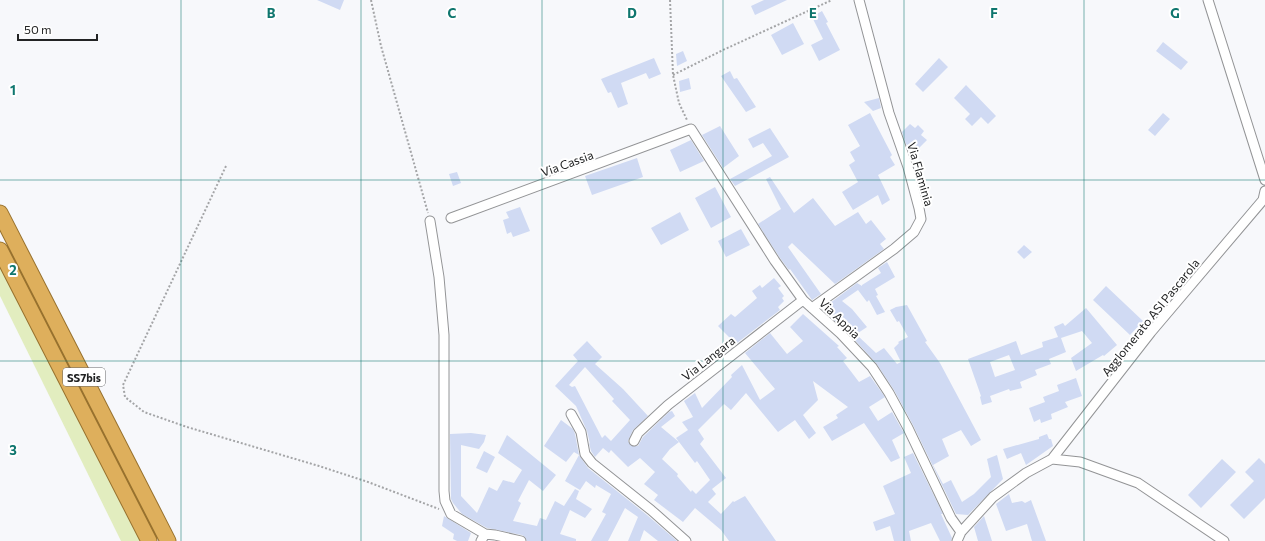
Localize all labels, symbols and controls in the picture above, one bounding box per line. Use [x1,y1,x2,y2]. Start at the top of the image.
text: B [267,5,276,21]
text: C [448,5,457,21]
text: D [627,5,637,21]
text: E [809,5,817,21]
text: F [990,5,998,21]
text: G [1170,5,1180,21]
scale bar [18,16,97,42]
text: 50 m [24,22,52,36]
text: 1 [10,82,16,98]
street label: Via Flaminia [905,140,937,208]
street label: Via Cassia [539,147,595,179]
street label: Agglomerato ASI Pascarola [1098,256,1202,378]
text: 2 [9,262,17,278]
street label: Via Appia [817,295,863,341]
street label: Via Langara [679,333,737,383]
road number: SS7bis [63,368,105,386]
text: 3 [9,442,17,458]

